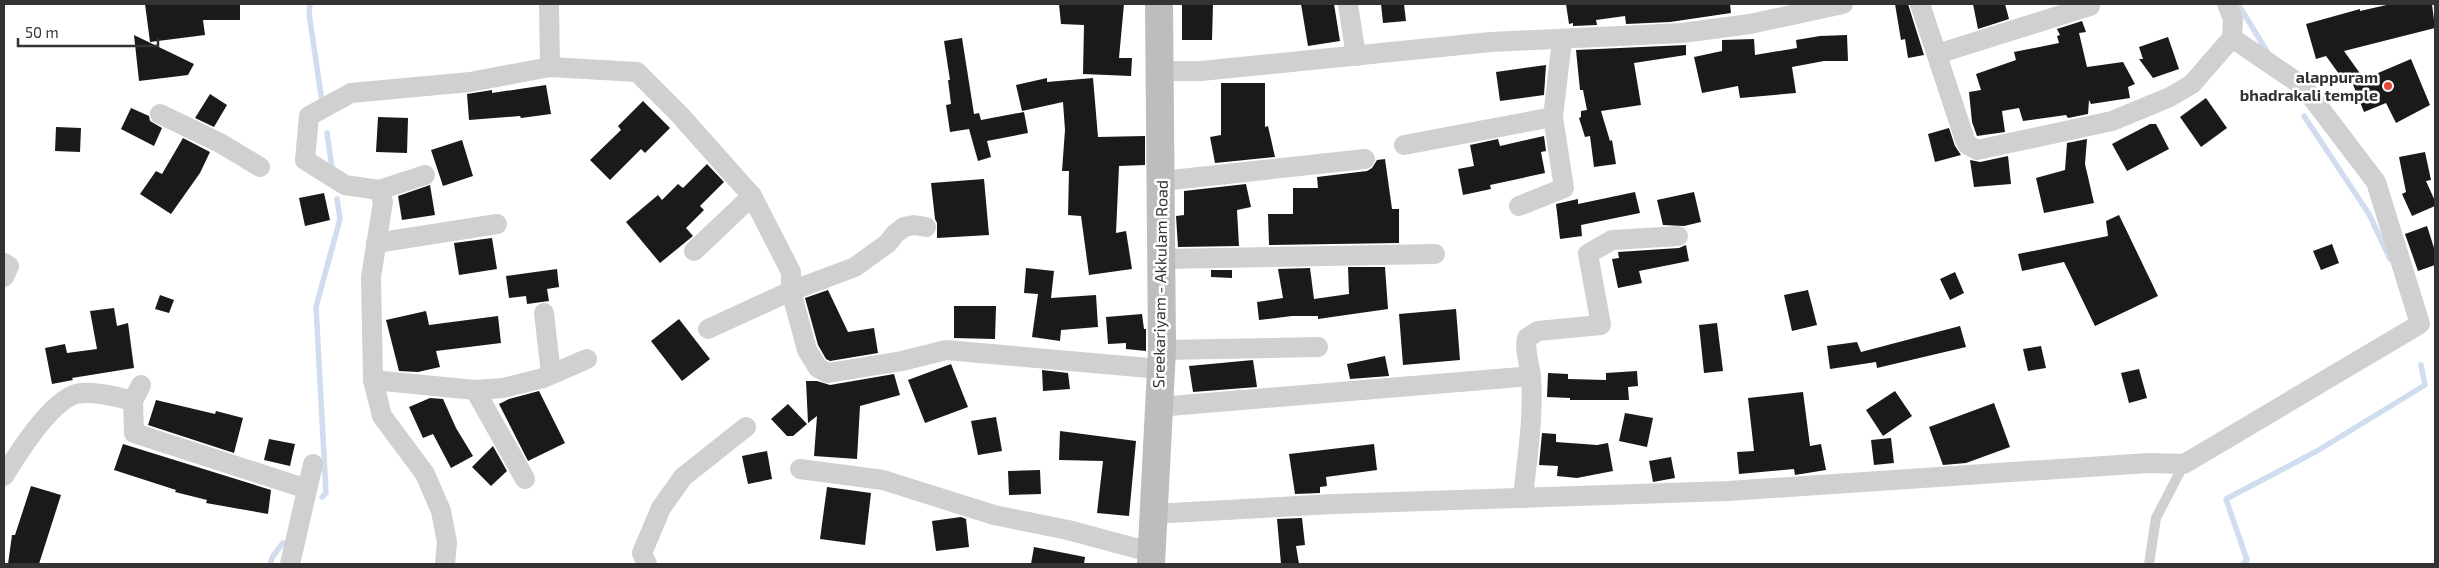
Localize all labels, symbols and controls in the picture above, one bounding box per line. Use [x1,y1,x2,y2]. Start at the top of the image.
scale bar [18,15,158,47]
text: 50 m [25,23,59,41]
place label: alappuram bhadrakali temple [2240,67,2378,104]
marker: alappuram bhadrakali temple [2382,80,2394,92]
street label: Sreekariyam - Akkulam Road [1148,180,1171,388]

